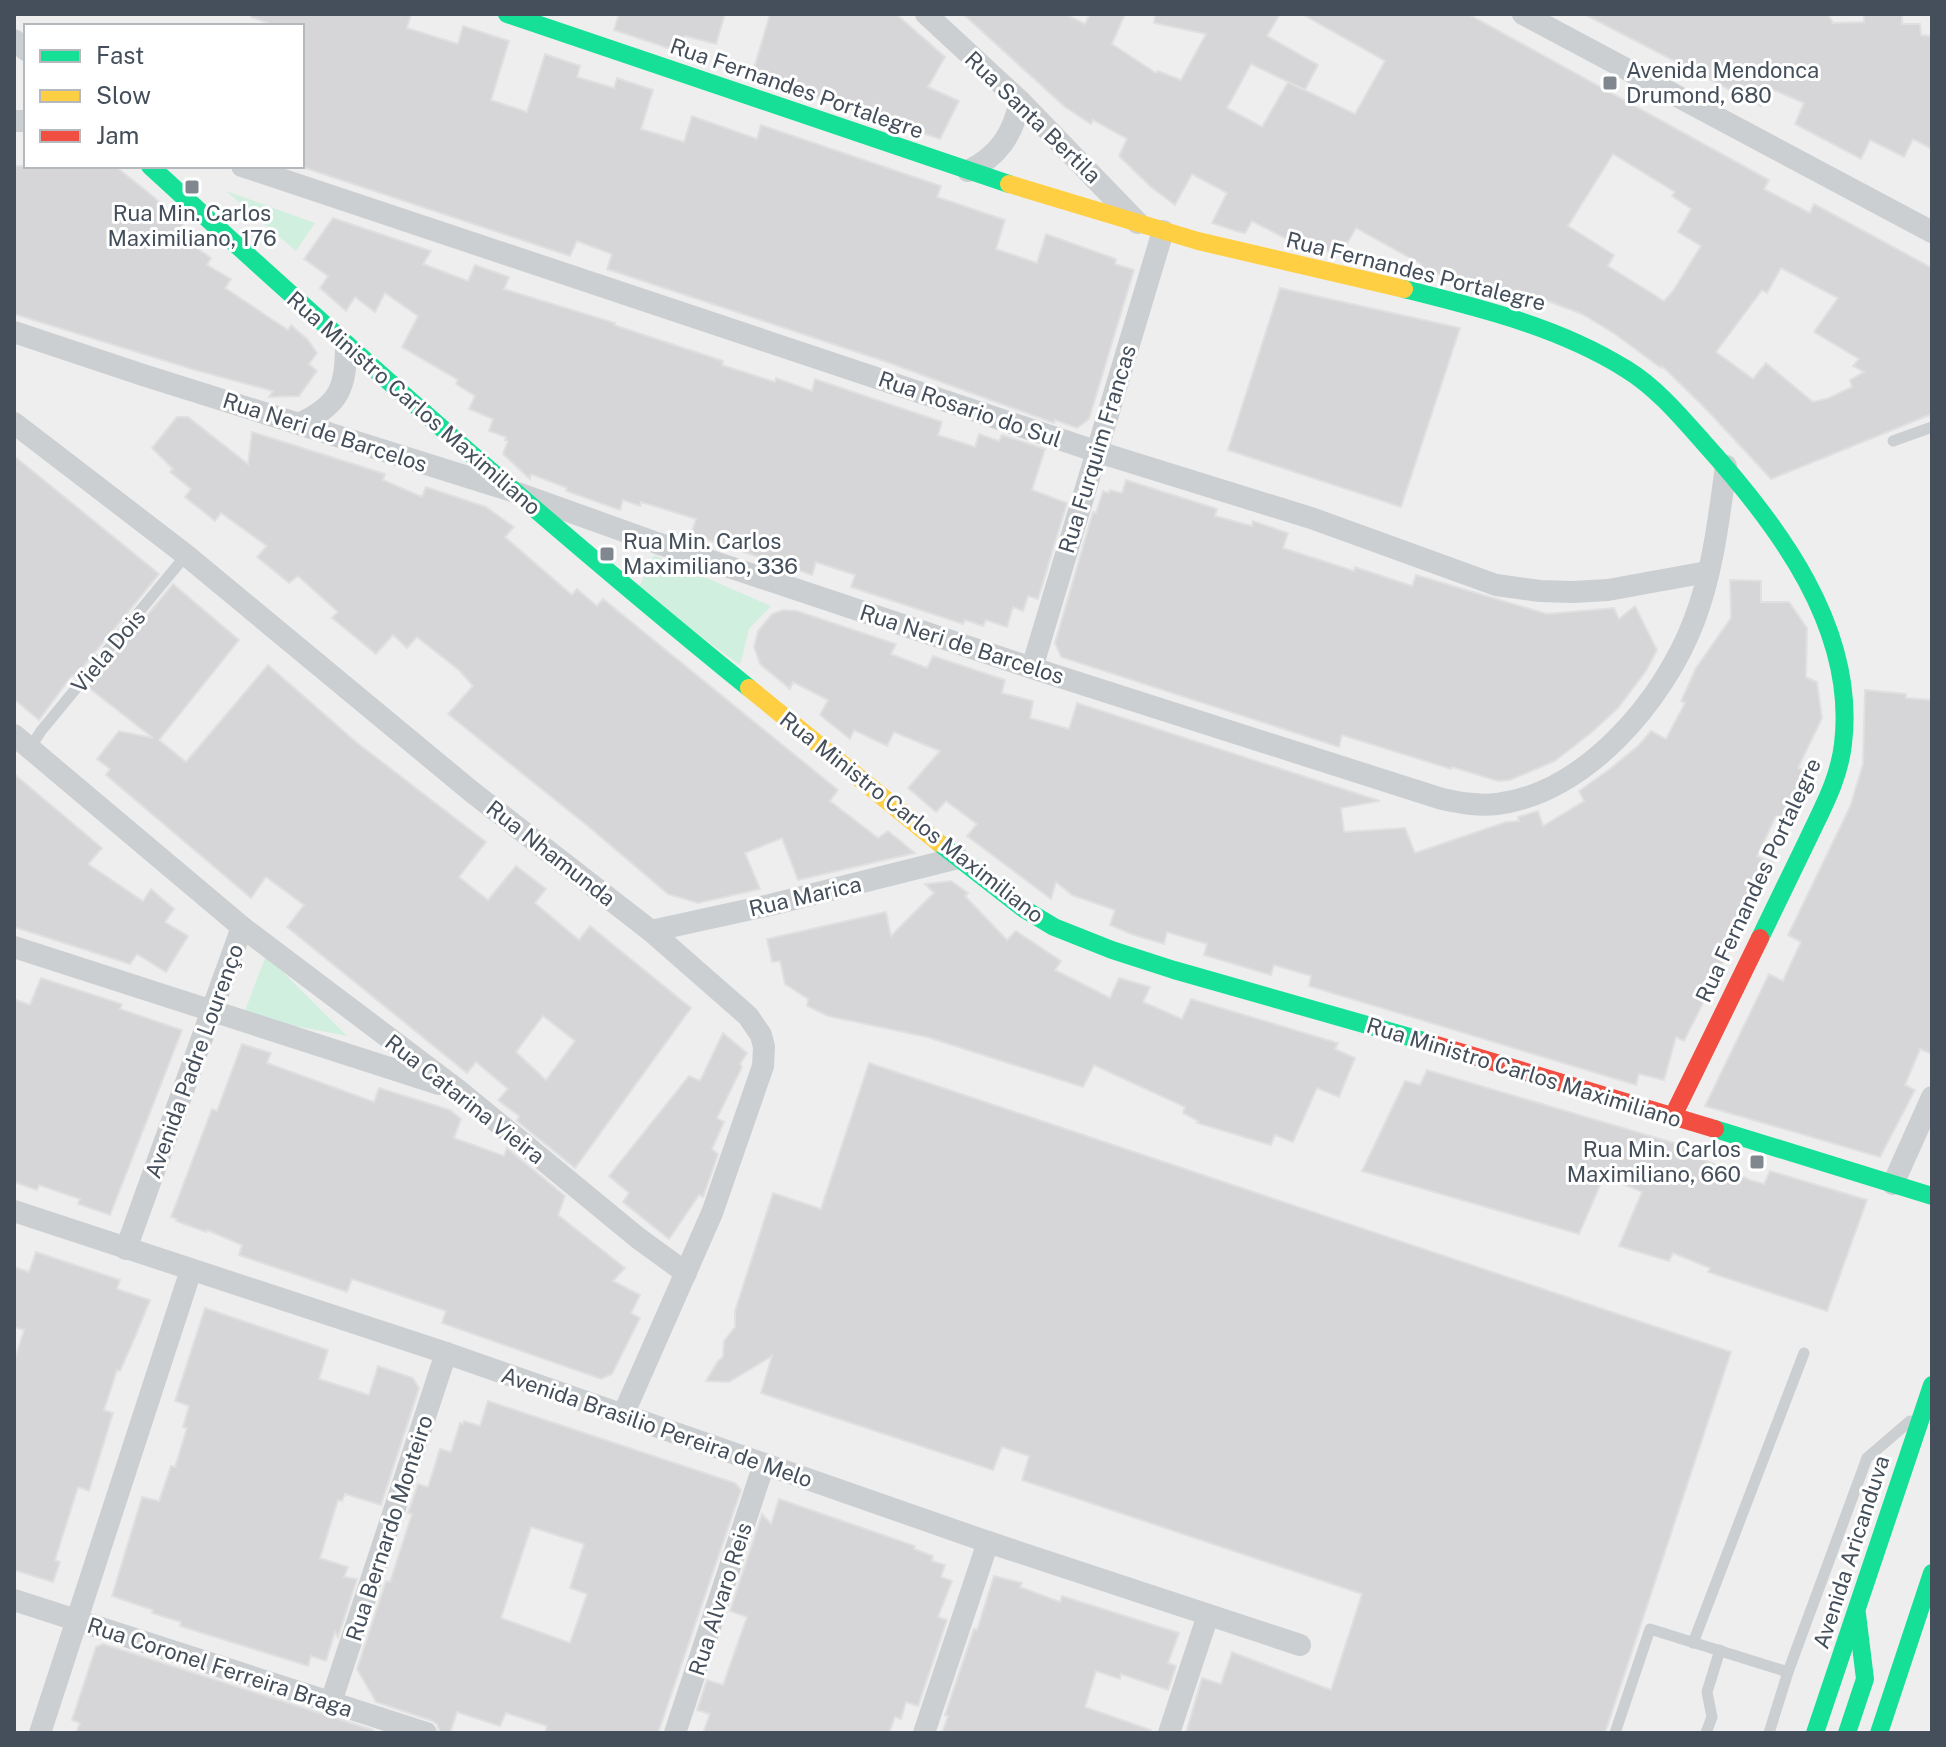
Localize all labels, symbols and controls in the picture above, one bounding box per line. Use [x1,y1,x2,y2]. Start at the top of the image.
legend [24,24,304,168]
street label: Rua Fernandes Portalegre [667,32,927,144]
text: Fast [96,41,144,69]
street label: Rua Santa Bertila [960,46,1106,188]
place label: Avenida Mendonca Drumond, 680 [1626,57,1819,108]
marker: Avenida Mendonca Drumond, 680 [1601,74,1619,92]
text: Slow [96,81,151,109]
text: Jam [96,121,139,149]
marker: Rua Min. Carlos Maximiliano, 176 [183,178,201,196]
place label: Rua Min. Carlos Maximiliano, 176 [107,200,277,251]
street label: Rua Fernandes Portalegre [1284,226,1548,316]
street label: Rua Ministro Carlos Maximiliano [282,286,546,520]
street label: Rua Furquim Francas [1053,342,1141,556]
street label: Rua Rosario do Sul [875,366,1065,452]
street label: Rua Neri de Barcelos [220,387,430,477]
place label: Rua Min. Carlos Maximiliano, 336 [623,528,798,579]
marker: Rua Min. Carlos Maximiliano, 336 [598,545,616,563]
street label: Rua Neri de Barcelos [857,599,1067,689]
street label: Viela Dois [66,604,150,698]
street label: Rua Ministro Carlos Maximiliano [775,706,1049,928]
street label: Rua Fernandes Portalegre [1690,754,1826,1006]
street label: Rua Nhamunda [481,795,621,911]
street label: Rua Marica [746,870,864,922]
street label: Avenida Padre Lourenço [139,940,249,1182]
street label: Rua Ministro Carlos Maximiliano [1364,1012,1684,1132]
street label: Rua Catarina Vieira [380,1029,550,1169]
place label: Rua Min. Carlos Maximiliano, 660 [1567,1136,1741,1187]
marker: Rua Min. Carlos Maximiliano, 660 [1748,1153,1766,1171]
street label: Avenida Brasilio Pereira de Melo [498,1361,816,1493]
street label: Rua Bernardo Monteiro [340,1412,438,1644]
street label: Avenida Aricanduva [1807,1452,1895,1652]
street label: Rua Alvaro Reis [683,1519,757,1679]
street label: Rua Coronel Ferreira Braga [84,1612,356,1722]

